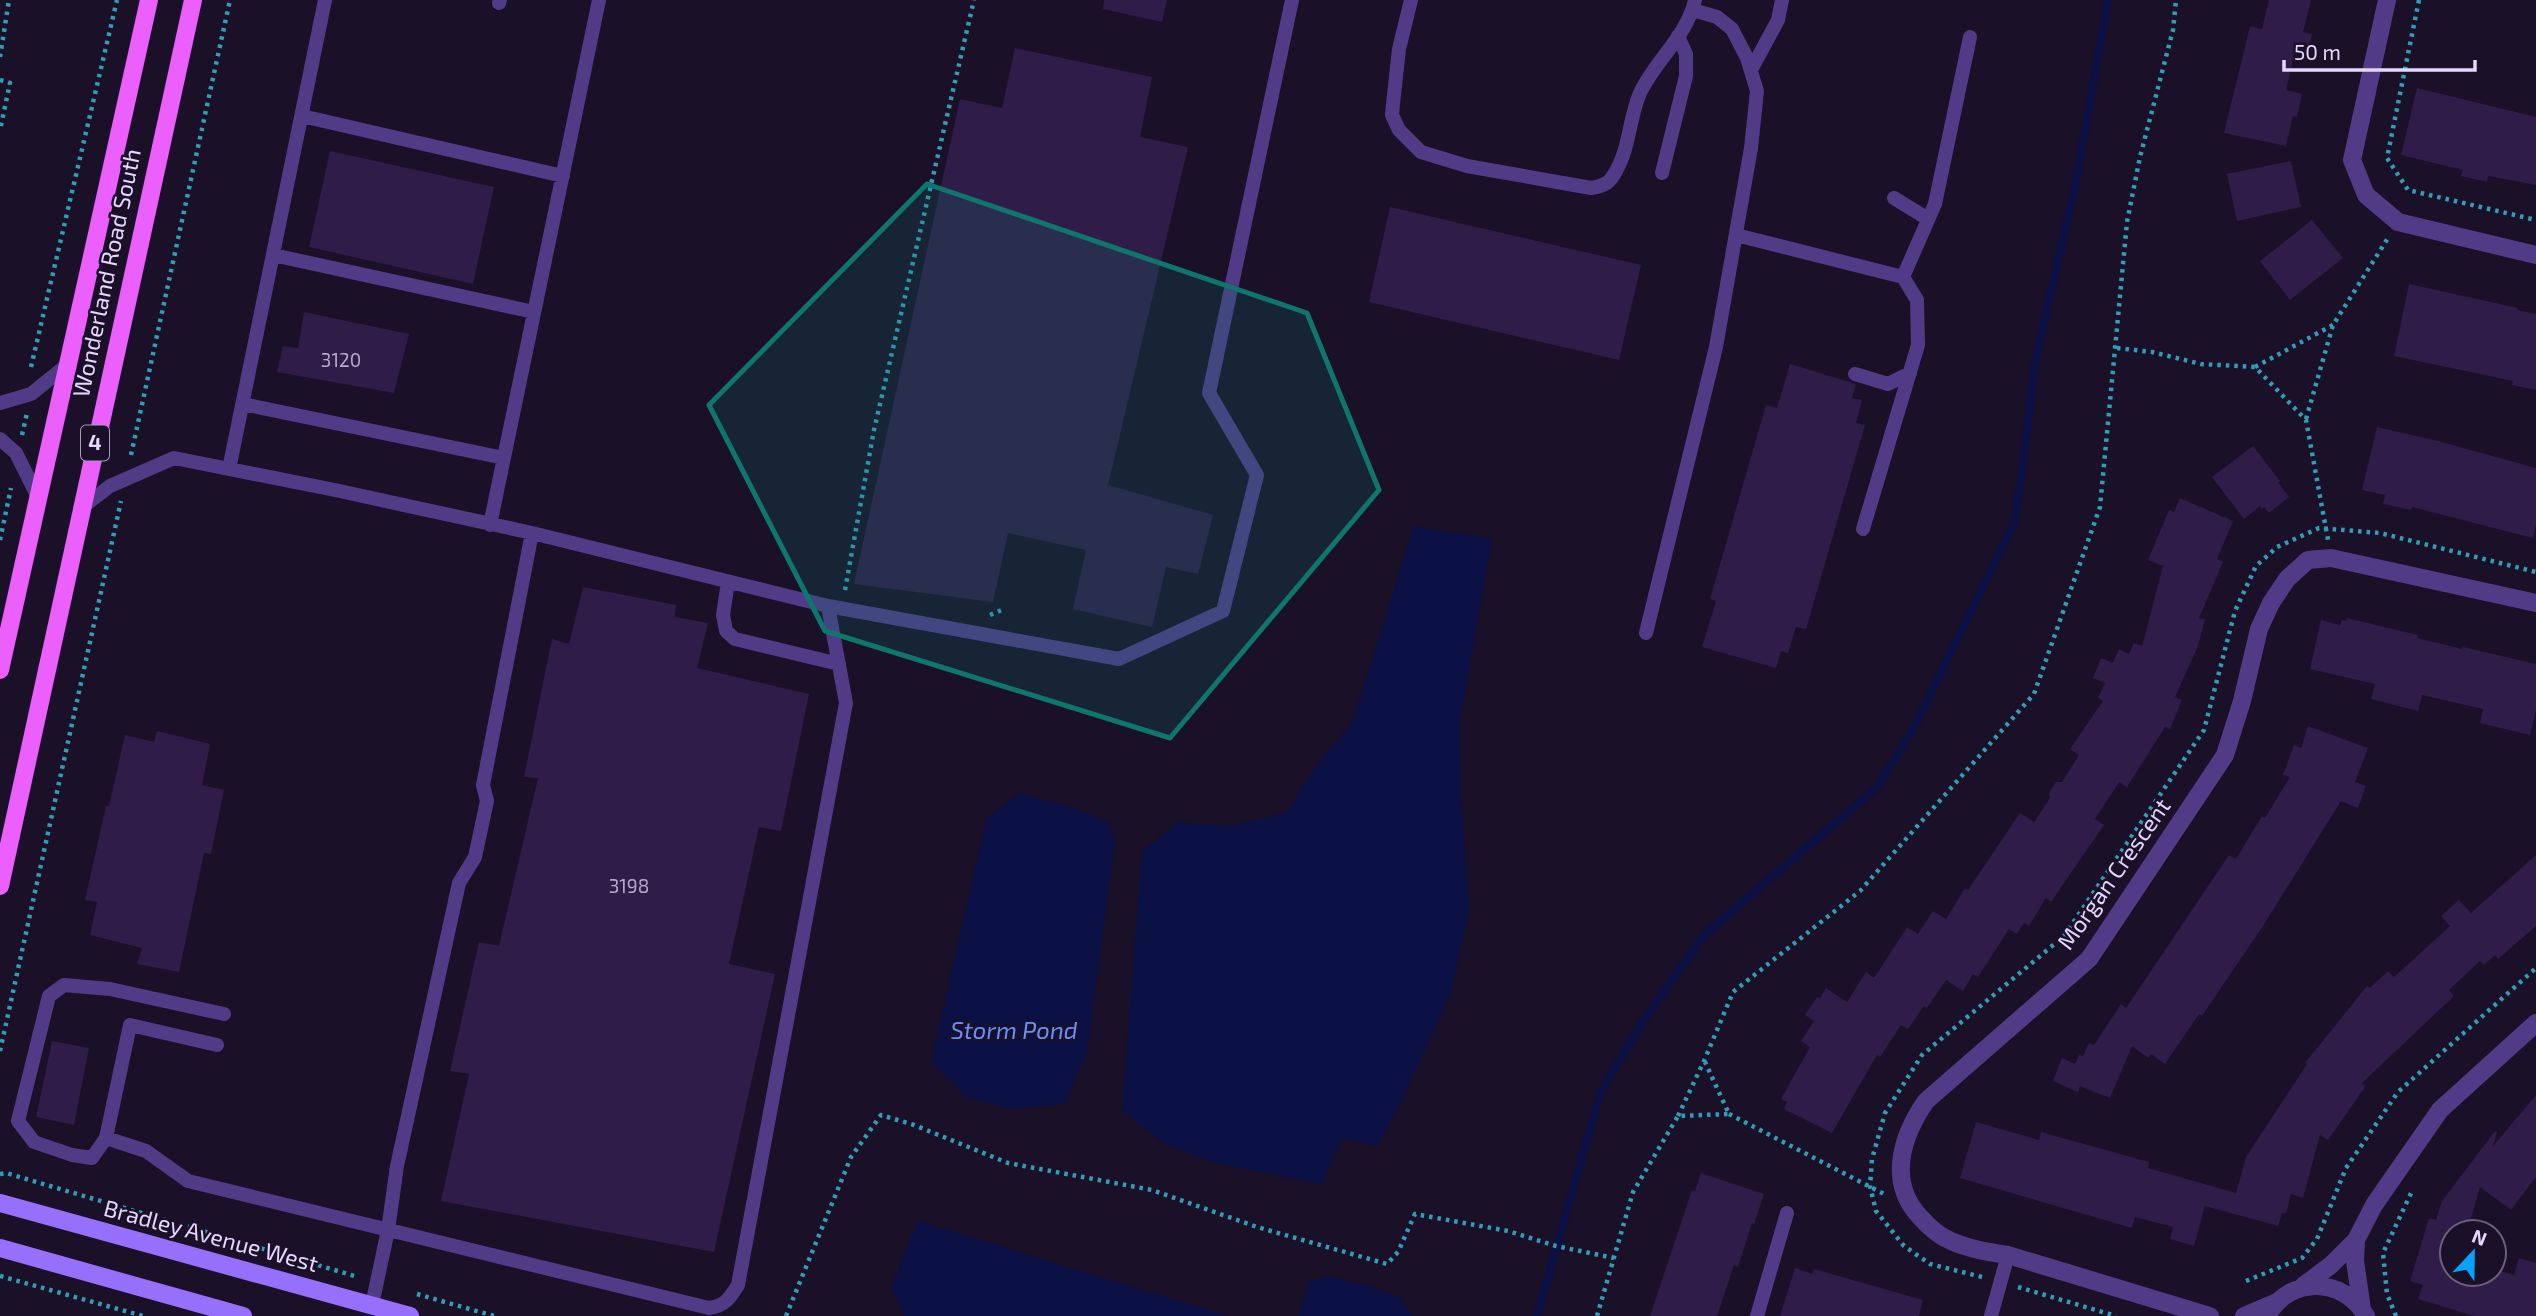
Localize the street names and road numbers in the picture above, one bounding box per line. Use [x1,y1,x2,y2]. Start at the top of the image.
street label: Wonderland Road South [66,146,146,399]
road number: 4 [81,426,109,460]
street label: Morgan Crescent [2051,792,2176,954]
street label: Bradley Avenue West [101,1193,322,1277]

